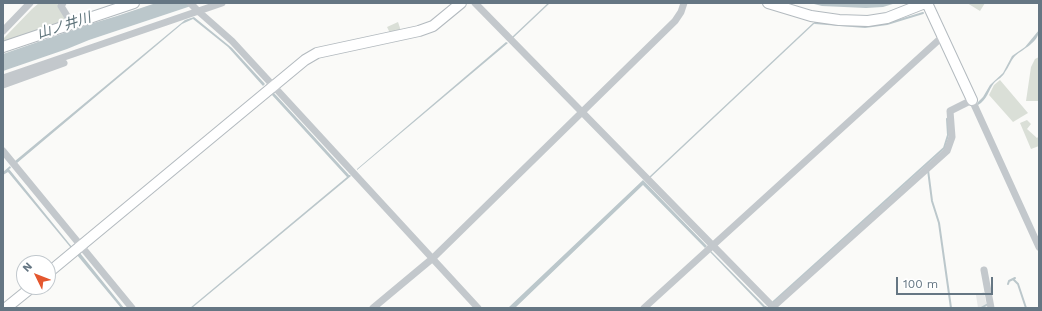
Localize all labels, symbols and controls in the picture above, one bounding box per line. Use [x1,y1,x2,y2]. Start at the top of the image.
water label: 山ノ井川 [35,9,93,43]
north arrow [16,255,56,295]
text: N [20,260,35,275]
scale bar [898,269,995,295]
text: 100 m [903,277,938,291]

